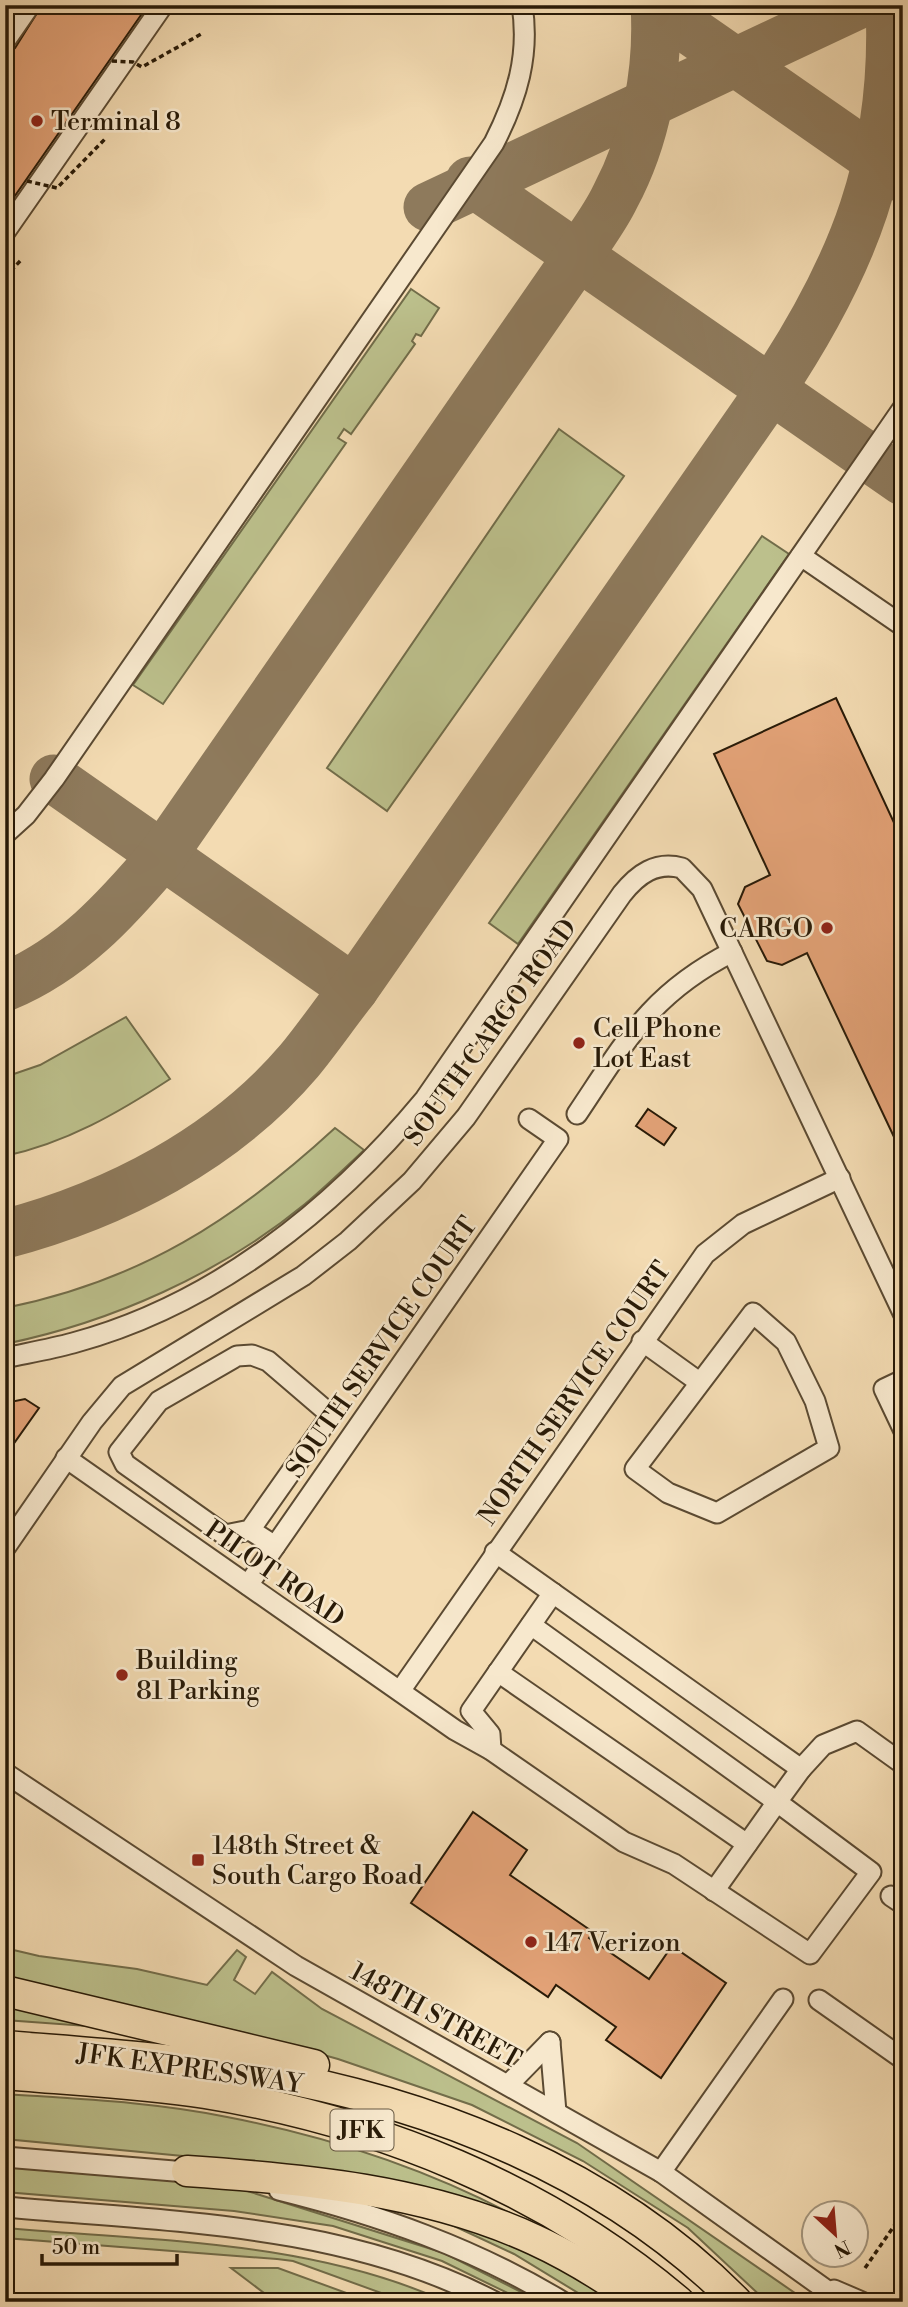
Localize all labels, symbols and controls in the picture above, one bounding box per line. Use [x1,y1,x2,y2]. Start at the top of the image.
place label: Terminal 8 [51,106,181,138]
marker: Terminal 8 [29,113,45,129]
street label: SOUTH CARGO ROAD [398,913,584,1152]
place label: CARGO [719,913,813,945]
marker: CARGO [819,920,835,936]
place label: Cell Phone Lot East [593,1013,721,1075]
marker: Cell Phone Lot East [571,1035,587,1051]
street label: SOUTH SERVICE COURT [279,1211,484,1484]
street label: NORTH SERVICE COURT [472,1256,678,1532]
street label: PILOT ROAD [198,1514,351,1634]
place label: Building 81 Parking [135,1645,260,1707]
marker: Building 81 Parking [114,1667,130,1683]
place label: 148th Street & South Cargo Road [212,1830,423,1892]
marker: 148th Street & South Cargo Road [190,1852,206,1868]
place label: 147 Verizon [545,1927,681,1959]
marker: 147 Verizon [523,1934,539,1950]
street label: 148TH STREET [344,1956,527,2076]
street label: JFK EXPRESSWAY [74,2037,307,2101]
road number: JFK [330,2110,394,2150]
north arrow [800,2198,870,2268]
scale bar [42,2223,177,2267]
text: N [830,2234,854,2262]
text: 50 m [52,2235,100,2261]

